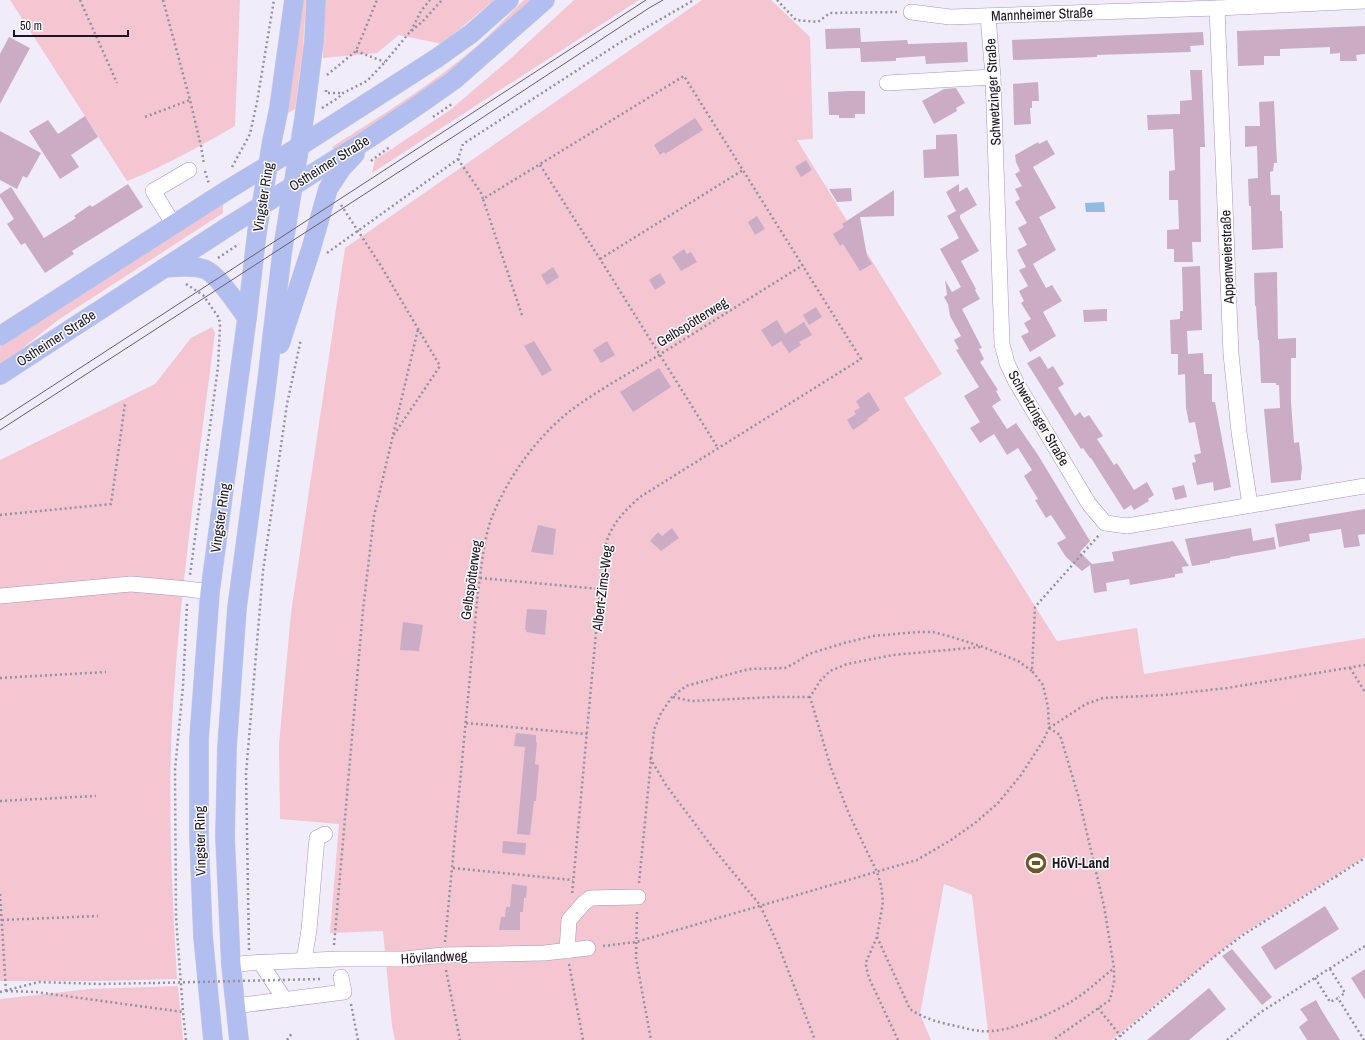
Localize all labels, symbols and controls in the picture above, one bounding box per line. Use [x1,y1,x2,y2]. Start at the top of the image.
street label: Mannheimer Straße [991,3,1093,25]
scale bar [14,12,128,38]
text: 50 m [20,18,42,34]
street label: Schwetzinger Straße [981,38,1005,146]
street label: Ostheimer Straße [286,131,372,195]
street label: Vingster Ring [249,160,277,233]
street label: Appenweierstraße [1216,210,1238,305]
street label: Gelbspötterweg [653,293,731,351]
street label: Ostheimer Straße [13,306,99,370]
street label: Schwetzinger Straße [1004,367,1074,469]
street label: Vingster Ring [206,481,234,554]
street label: Gelbspötterweg [456,538,486,621]
street label: Albert-Zims-Weg [588,543,616,633]
street label: Vingster Ring [190,805,210,876]
sports icon: HöVi-Land [1023,850,1049,876]
place label: HöVi-Land [1052,854,1109,872]
street label: Hövilandweg [400,946,468,968]

